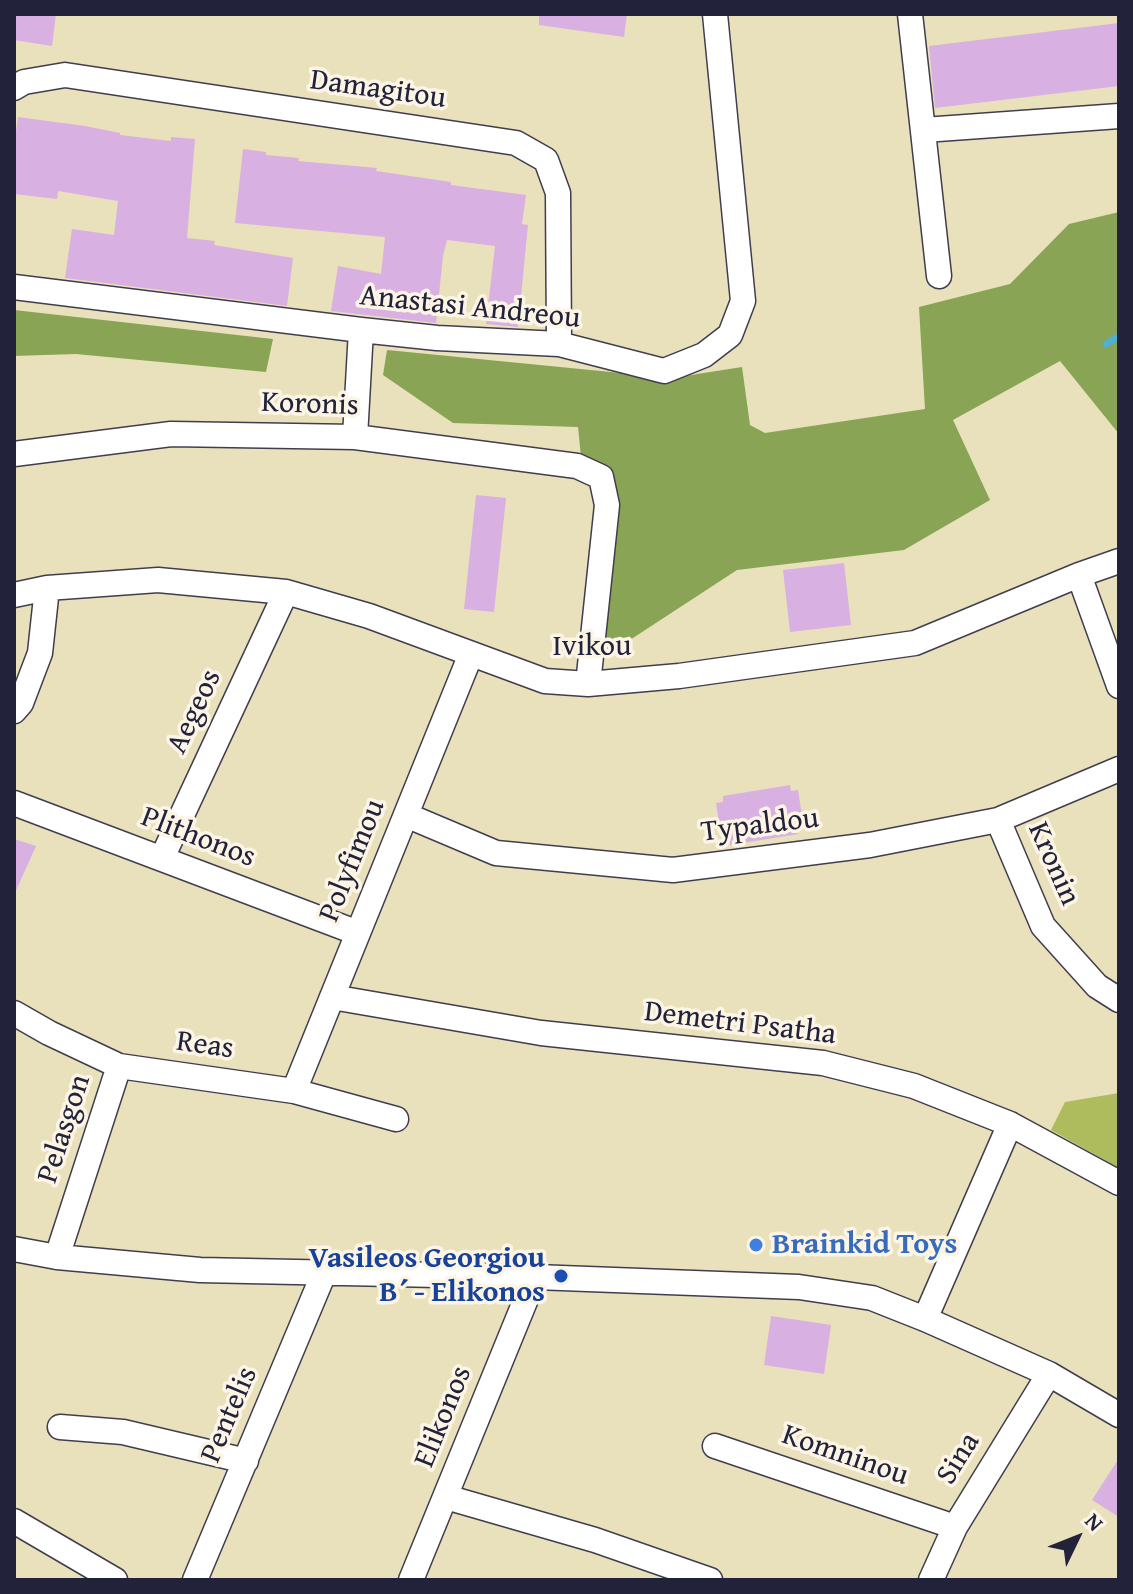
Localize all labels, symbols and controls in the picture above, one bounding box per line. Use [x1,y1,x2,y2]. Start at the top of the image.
street label: Damagitou [308,63,448,117]
street label: Anastasi Andreou [358,279,582,337]
street label: Koronis [261,385,359,425]
street label: Ivikou [553,629,631,665]
street label: Aegeos [160,664,230,760]
street label: Polyfimou [312,795,394,927]
street label: Plithonos [136,800,260,876]
street label: Typaldou [699,801,821,851]
street label: Kronin [1019,817,1087,911]
street label: Demetri Psatha [642,994,838,1054]
street label: Reas [174,1024,236,1068]
street label: Pelasgon [31,1070,99,1188]
place label: Brainkid Toys [772,1227,957,1263]
marker: Brainkid Toys [747,1236,765,1254]
place label: Vasileos Georgiou B´ - Elikonos [309,1241,545,1312]
marker: Vasileos Georgiou B´ - Elikonos [552,1267,570,1285]
street label: Elikonos [407,1361,481,1473]
street label: Pentelis [194,1362,266,1468]
street label: Komninou [777,1418,913,1494]
street label: Sina [929,1427,989,1491]
north arrow [1037,1498,1117,1578]
text: N [1078,1505,1111,1538]

